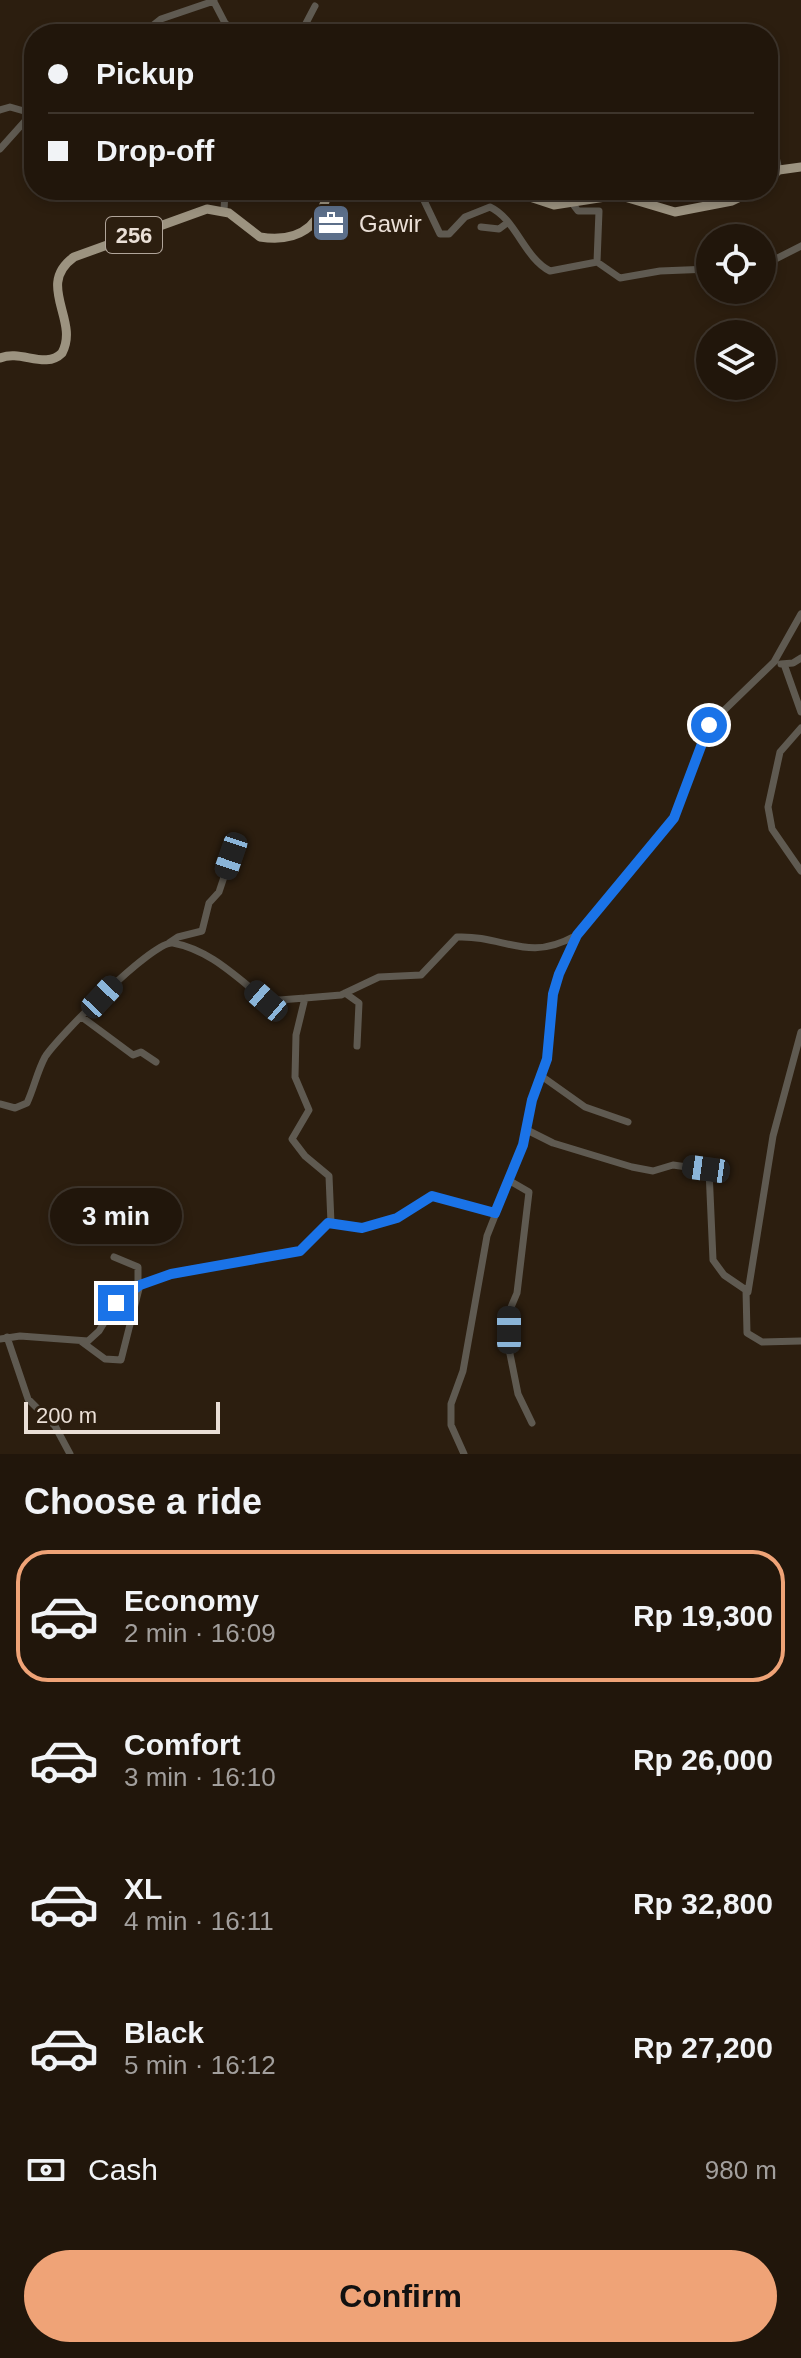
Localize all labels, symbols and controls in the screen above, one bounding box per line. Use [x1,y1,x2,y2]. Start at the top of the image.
text: Pickup [96,57,194,90]
text: Drop-off [96,134,214,167]
office icon: Gawir [310,202,352,244]
place label: Gawir [359,210,422,237]
road number: 256 [106,217,162,253]
map controls [696,224,776,400]
button: locate [696,224,776,304]
button: layers [696,320,776,400]
route start [691,707,727,743]
car [212,829,250,883]
car [77,971,127,1023]
car [240,976,292,1026]
car [681,1154,731,1184]
callout: 3 min [50,1187,182,1243]
text: 3 min [82,1201,150,1231]
route end [98,1285,134,1321]
car [497,1306,521,1354]
scale bar [24,1398,220,1434]
text: 200 m [36,1403,97,1428]
text: Choose a ride [24,1481,262,1522]
icon: car [28,1580,100,1652]
text: Economy [124,1584,259,1617]
text: Rp 19,300 [633,1599,773,1632]
text: 2 min · 16:09 [124,1618,276,1648]
icon: car [28,1724,100,1796]
text: Comfort [124,1728,241,1761]
text: Rp 26,000 [633,1743,773,1776]
text: 3 min · 16:10 [124,1762,276,1792]
icon: car [28,1868,100,1940]
text: XL [124,1872,162,1905]
text: Rp 32,800 [633,1887,773,1920]
text: 4 min · 16:11 [124,1906,274,1936]
icon: car [28,2012,100,2084]
text: Black [124,2016,204,2049]
text: Rp 27,200 [633,2031,773,2064]
text: 5 min · 16:12 [124,2050,276,2080]
icon: cash [24,2148,68,2192]
text: Cash [88,2153,158,2186]
text: 980 m [705,2155,777,2185]
button: Confirm [24,2250,777,2342]

